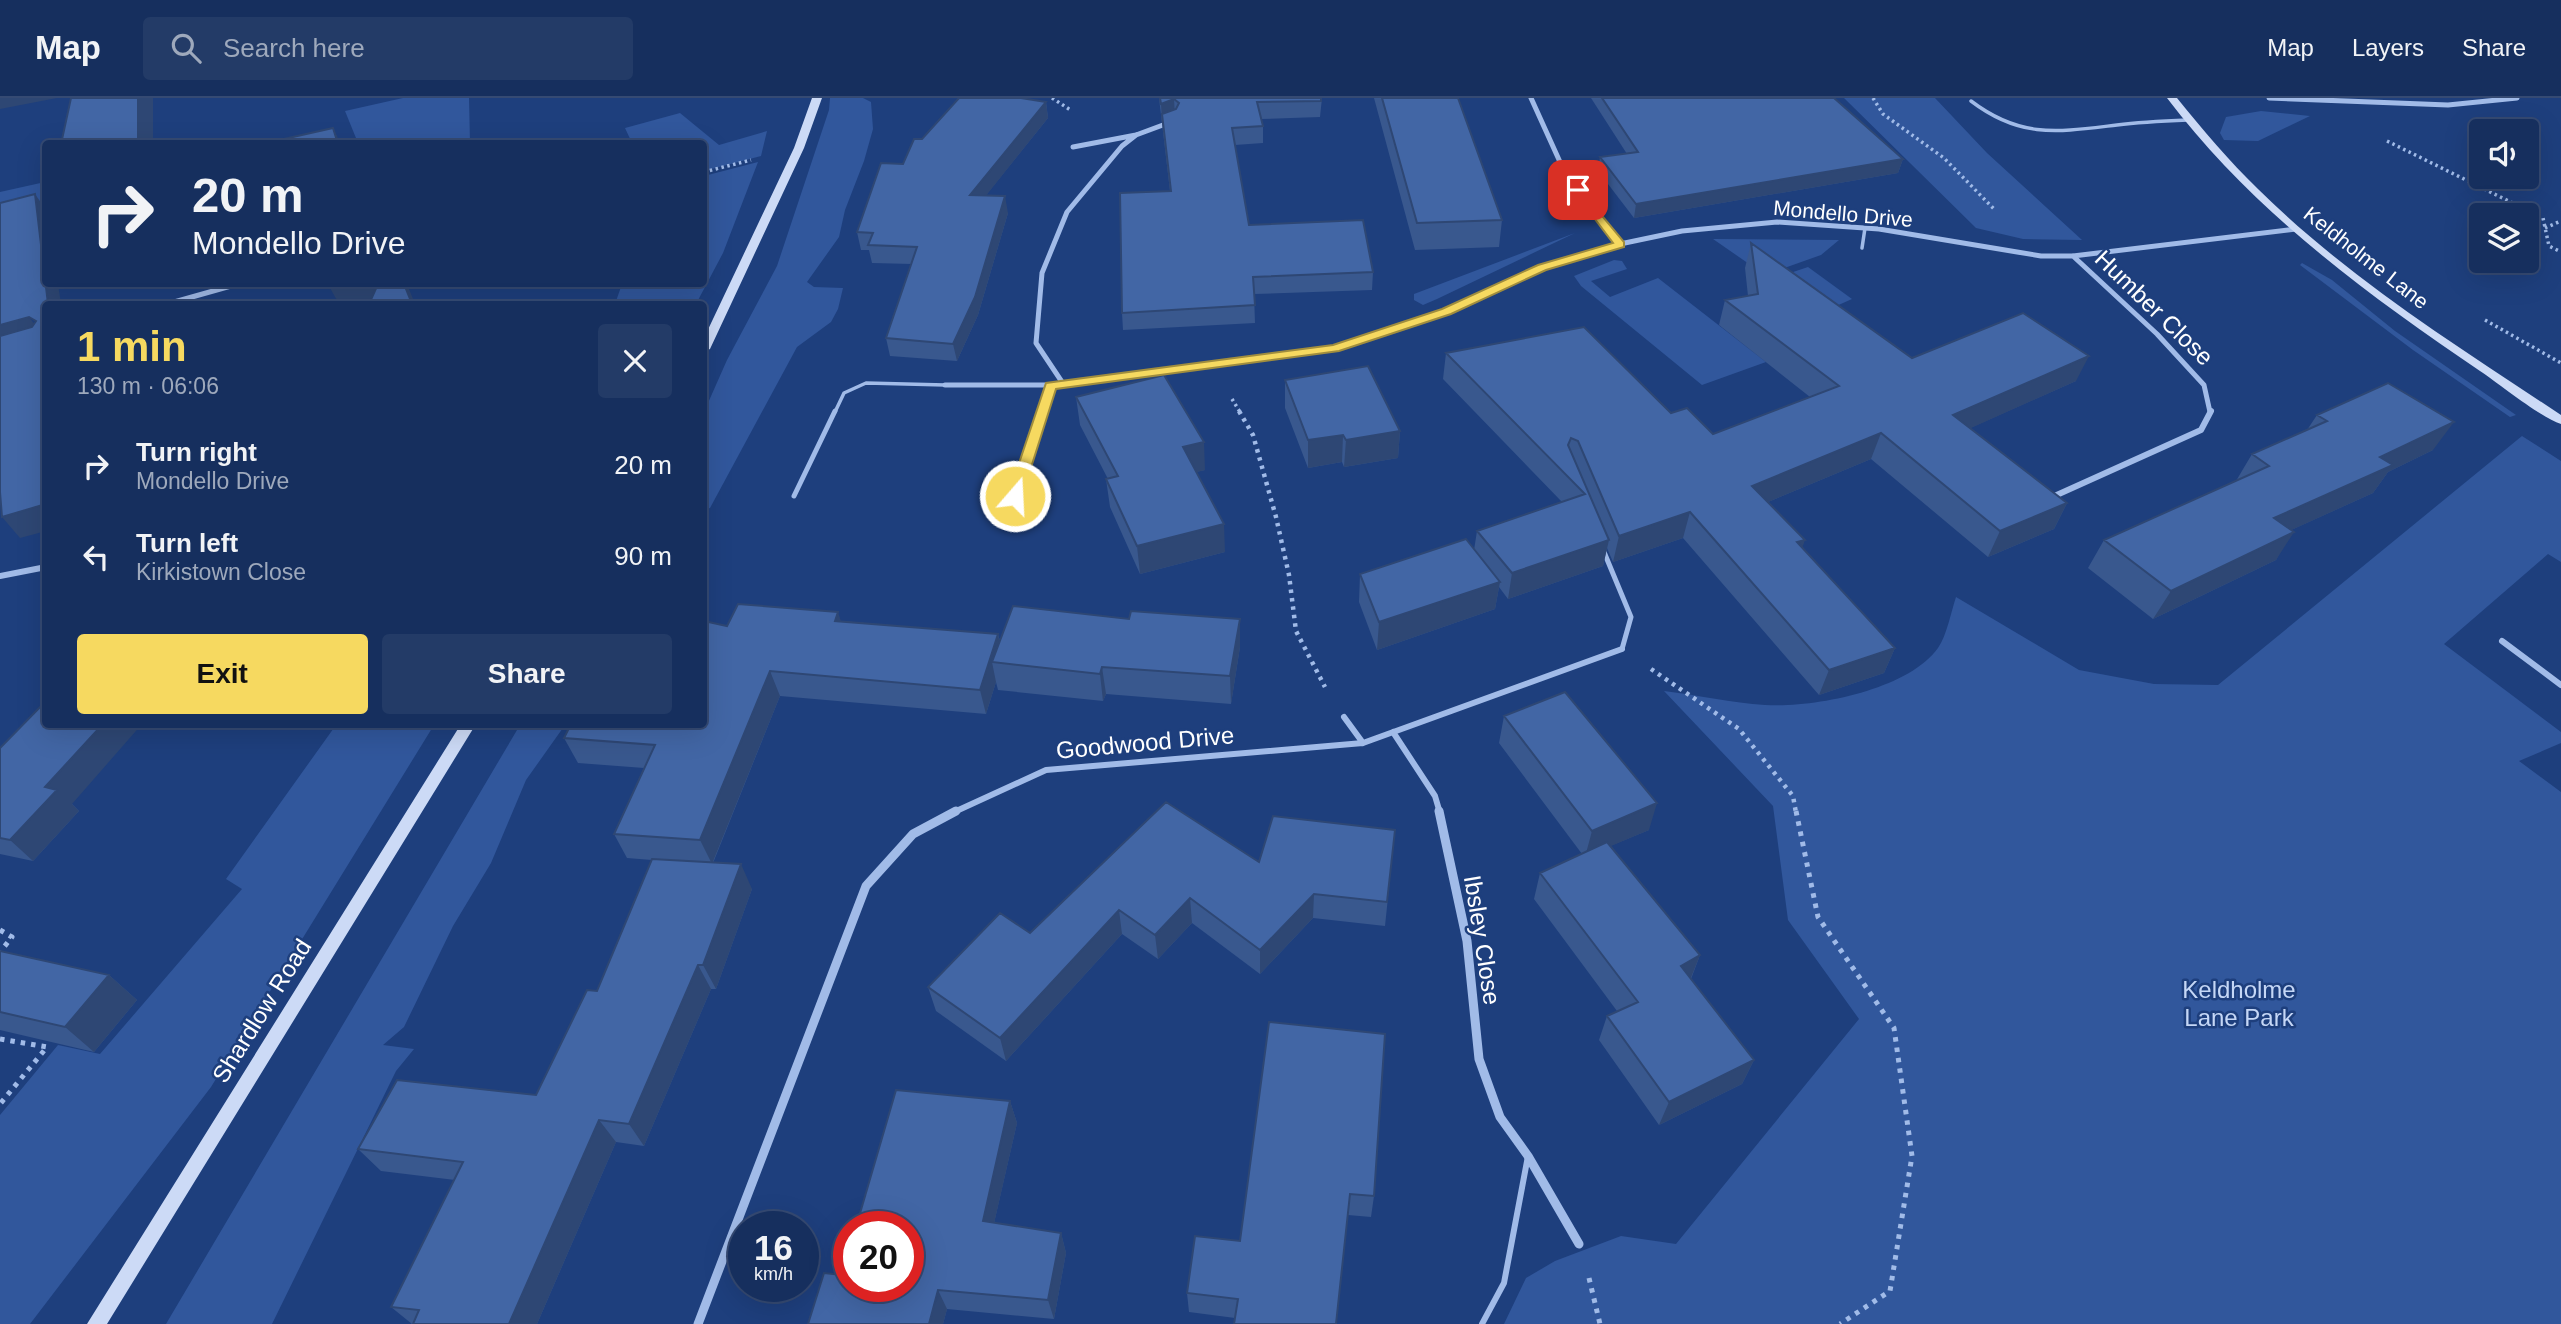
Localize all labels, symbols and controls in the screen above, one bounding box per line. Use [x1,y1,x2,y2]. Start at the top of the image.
search box [143,17,633,80]
text: Map [35,29,101,66]
icon: search [167,29,205,67]
text: Search here [223,33,365,63]
text: Map [2267,34,2314,61]
text: Layers [2352,34,2424,61]
text: Share [2462,34,2526,61]
map controls [2469,119,2539,273]
button: sound [2469,119,2539,189]
pin [1548,160,1608,220]
icon: right [77,168,168,259]
text: 20 m [192,168,304,222]
icon: arrive [1559,171,1597,209]
street label: Mondello Drive [1772,196,1914,231]
street label: Keldholme Lane [2299,202,2433,313]
button: layers [2469,203,2539,273]
text: Mondello Drive [192,225,405,261]
street label: Humber Close [2090,245,2219,371]
text: 1 min [77,323,187,370]
button: close [598,324,672,398]
text: 130 m · 06:06 [77,373,219,399]
text: Turn right [136,437,257,467]
icon: right [77,447,115,485]
text: 20 m [614,450,672,480]
position arrow [978,459,1052,533]
text: Mondello Drive [136,468,289,494]
text: Turn left [136,528,238,558]
icon: left [77,538,115,576]
text: 90 m [614,541,672,571]
text: Kirkistown Close [136,559,306,585]
button: Exit [77,634,368,714]
button: Share [382,634,672,714]
street label: Goodwood Drive [1055,721,1235,764]
street label: Ibsley Close [1459,873,1506,1007]
street label: Shardlow Road [207,934,317,1087]
park label: Keldholme Lane Park [2182,976,2296,1031]
speed limit sign: 20 [833,1211,924,1302]
text: 16 [754,1228,793,1267]
text: km/h [754,1264,793,1284]

